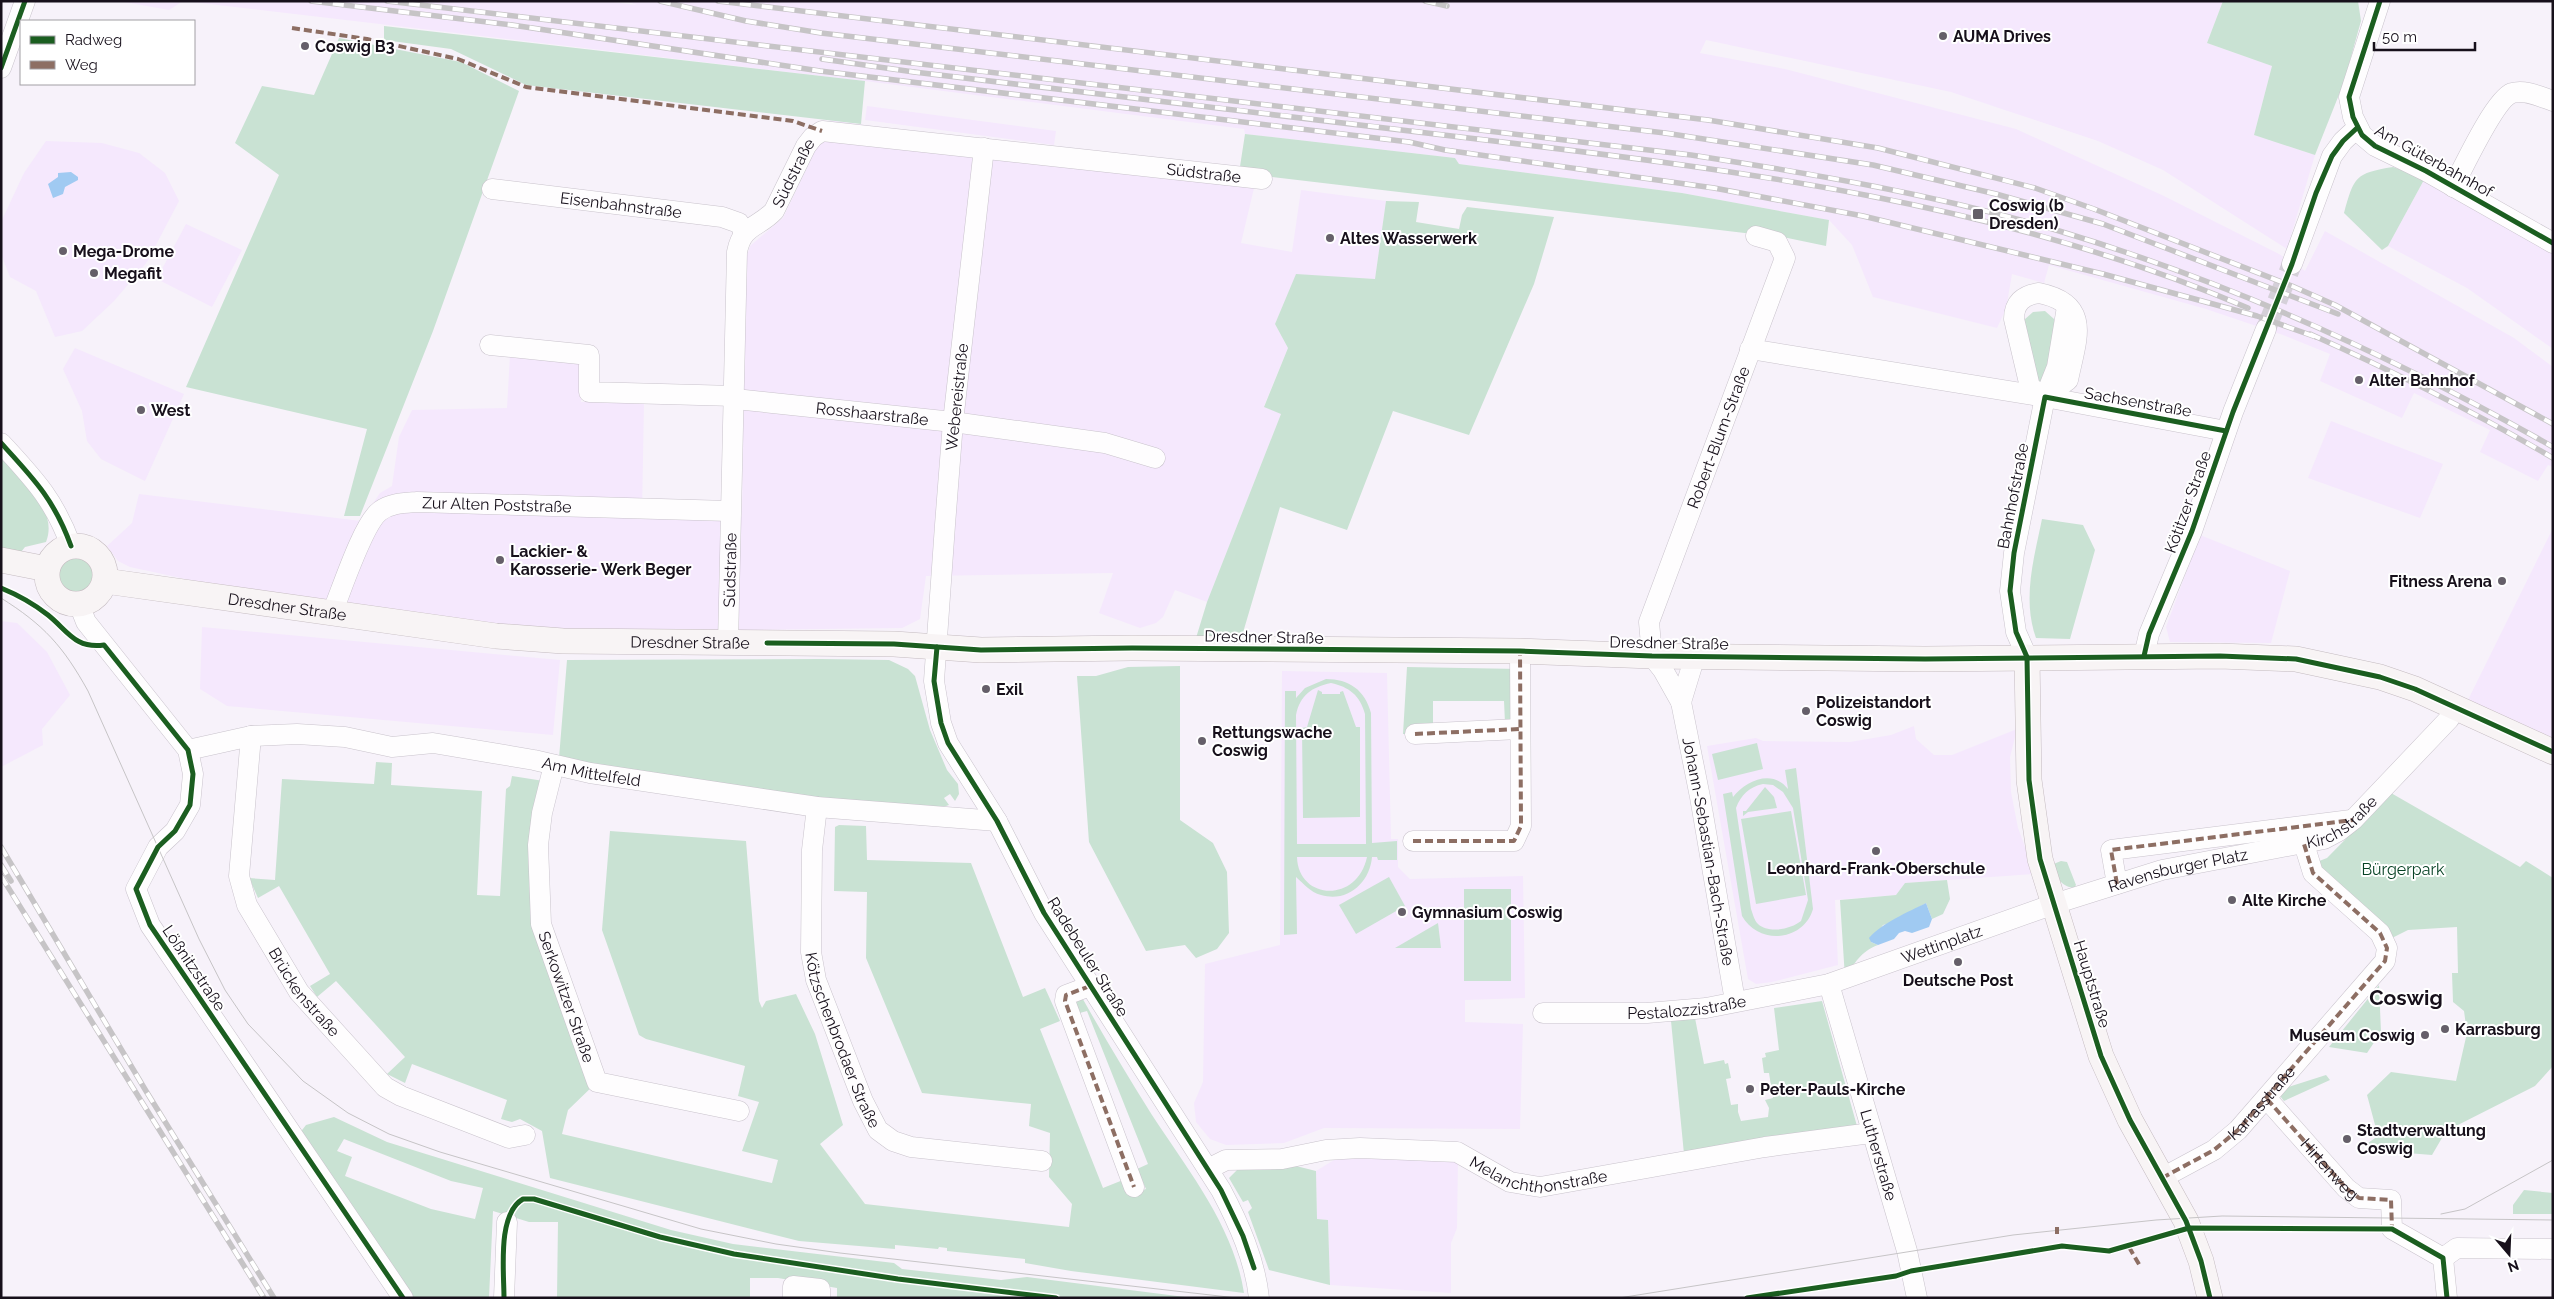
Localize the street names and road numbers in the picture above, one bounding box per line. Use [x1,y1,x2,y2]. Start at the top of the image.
street label: Am Güterbahnhof [2372,121,2497,202]
street label: Südstraße [768,134,818,210]
street label: Südstraße [1166,159,1242,186]
street label: Eisenbahnstraße [559,188,683,222]
street label: Webereistraße [942,342,972,452]
street label: Robert-Blum-Straße [1683,364,1753,511]
street label: Sachsenstraße [2083,383,2193,421]
street label: Rosshaarstraße [815,398,930,429]
street label: Bahnhofstraße [1993,441,2033,551]
street label: Kötitzer Straße [2161,448,2215,556]
street label: Zur Alten Poststraße [422,493,572,516]
street label: Südstraße [719,532,740,608]
street label: Dresdner Straße [227,589,348,624]
street label: Dresdner Straße [1204,626,1324,648]
street label: Dresdner Straße [630,632,750,652]
street label: Dresdner Straße [1609,632,1729,654]
street label: Johann-Sebastian-Bach-Straße [1679,736,1738,967]
street label: Am Mittelfeld [540,753,642,790]
street label: Kirchstraße [2305,792,2381,852]
street label: Ravensburger Platz [2106,844,2249,896]
street label: Radebeuler Straße [1043,894,1133,1020]
street label: Wettinplatz [1898,921,1985,967]
street label: Lößnitzstraße [158,922,230,1014]
street label: Serkowitzer Straße [535,929,599,1065]
street label: Hauptstraße [2070,938,2114,1030]
street label: Brückenstraße [265,944,344,1040]
street label: Kötzschenbrodaer Straße [802,951,885,1131]
street label: Pestalozzistraße [1627,991,1748,1023]
street label: Karrasstraße [2224,1062,2299,1144]
street label: Lutherstraße [1857,1107,1901,1203]
street label: Hirtenweg [2297,1134,2362,1204]
street label: Melanchthonstraße [1467,1152,1609,1197]

